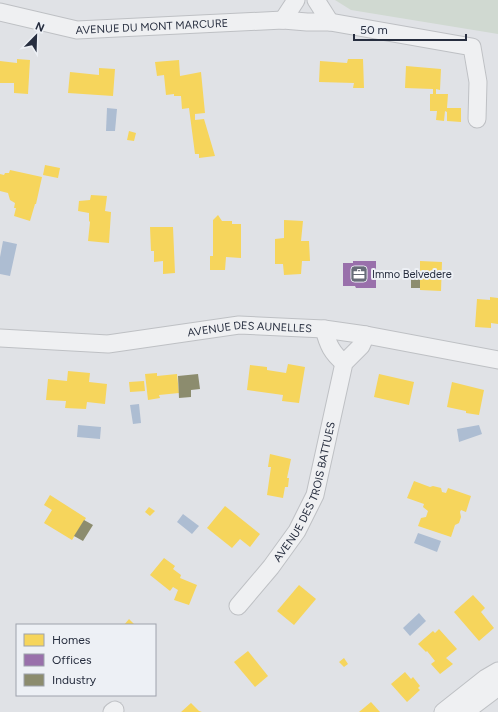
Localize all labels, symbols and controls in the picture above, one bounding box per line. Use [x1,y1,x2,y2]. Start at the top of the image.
north arrow [16,16,56,56]
scale bar [354,16,466,42]
street label: AVENUE DU MONT MARCURE [75,17,228,37]
text: N [33,20,46,35]
text: 50 m [360,23,388,37]
office icon: Immo Belvedere [349,264,369,284]
place label: Immo Belvedere [372,268,452,281]
street label: AVENUE DES AUNELLES [187,319,313,339]
street label: AVENUE DES TROIS BATTUES [271,420,338,564]
legend [16,624,156,696]
text: Homes [52,633,91,647]
text: Offices [52,653,92,667]
text: Industry [52,673,97,687]

